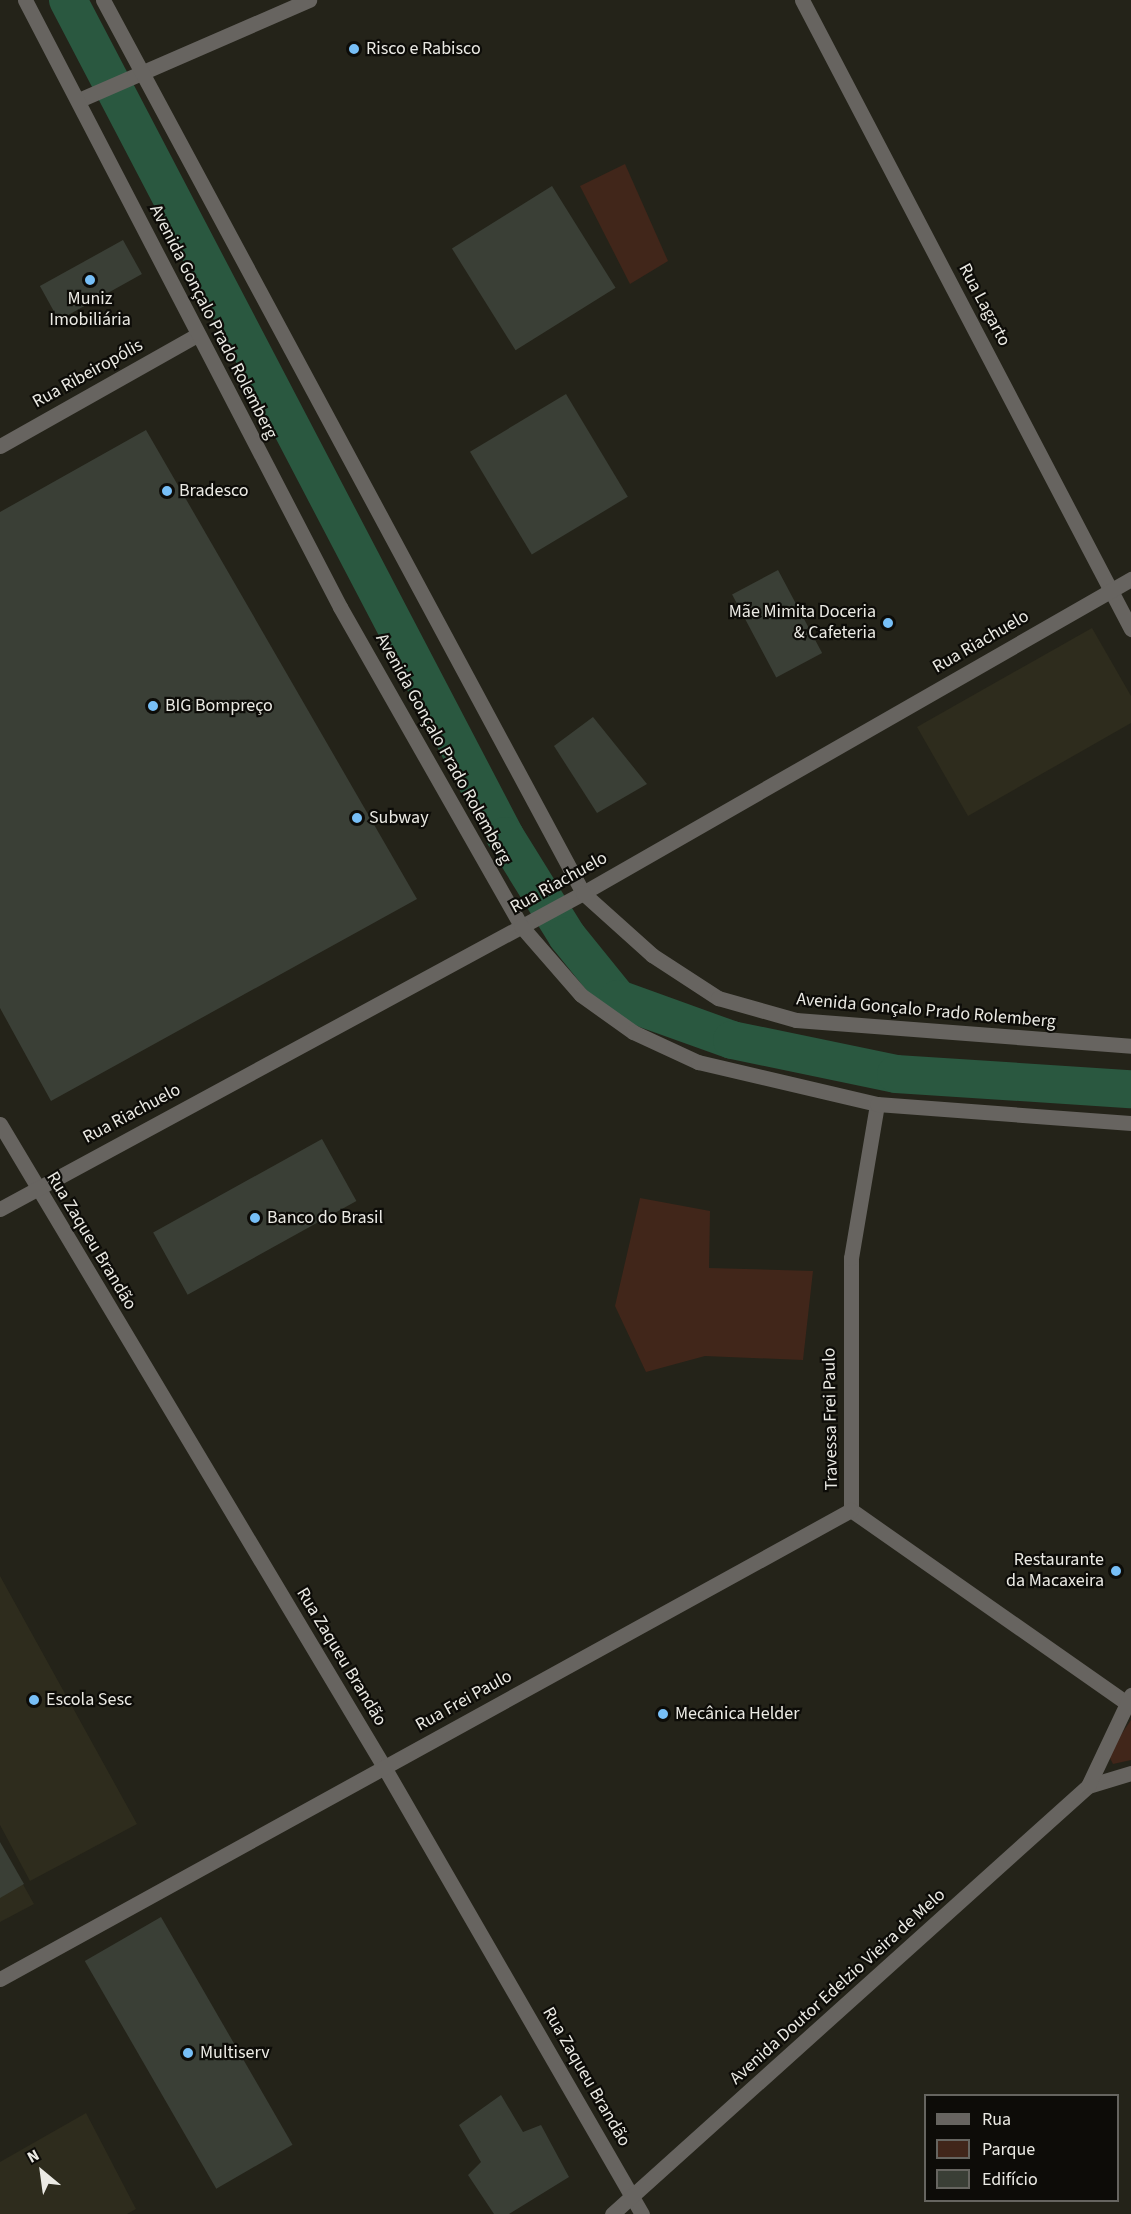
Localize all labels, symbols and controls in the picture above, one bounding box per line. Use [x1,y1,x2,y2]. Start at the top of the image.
place label: Risco e Rabisco [366,38,481,60]
marker: Risco e Rabisco [347,42,361,56]
street label: Avenida Gonçalo Prado Rolemberg [144,201,282,443]
street label: Rua Lagarto [953,260,1015,350]
marker: Muniz Imobiliária [83,273,97,287]
place label: Muniz Imobiliária [49,289,131,332]
street label: Rua Ribeiropólis [29,335,147,413]
place label: Bradesco [179,480,249,502]
marker: Bradesco [160,484,174,498]
place label: Mãe Mimita Doceria & Cafeteria [729,602,876,644]
street label: Rua Riachuelo [929,606,1033,678]
marker: Mãe Mimita Doceria & Cafeteria [881,616,895,630]
street label: Avenida Gonçalo Prado Rolemberg [370,630,516,868]
place label: BIG Bompreço [165,695,273,717]
marker: BIG Bompreço [146,699,160,713]
place label: Subway [369,807,429,829]
marker: Subway [350,811,364,825]
street label: Rua Riachuelo [507,847,611,919]
street label: Avenida Gonçalo Prado Rolemberg [795,989,1057,1033]
street label: Rua Riachuelo [79,1079,185,1149]
street label: Rua Zaqueu Brandão [41,1168,141,1314]
place label: Banco do Brasil [267,1207,383,1229]
marker: Banco do Brasil [248,1211,262,1225]
street label: Travessa Frei Paulo [819,1347,843,1491]
place label: Restaurante da Macaxeira [1006,1550,1104,1592]
marker: Restaurante da Macaxeira [1109,1564,1123,1578]
street label: Rua Zaqueu Brandão [291,1584,391,1730]
street label: Rua Frei Paulo [412,1666,516,1736]
place label: Escola Sesc [46,1689,132,1711]
marker: Escola Sesc [27,1693,41,1707]
place label: Mecânica Helder [675,1703,800,1725]
marker: Mecânica Helder [656,1707,670,1721]
street label: Avenida Doutor Edelzio Vieira de Melo [726,1884,950,2090]
street label: Rua Zaqueu Brandão [537,2003,635,2151]
place label: Multiserv [200,2042,270,2064]
marker: Multiserv [181,2046,195,2060]
legend [924,2094,1119,2202]
text: Rua [982,2107,1011,2132]
text: Parque [982,2137,1035,2162]
north arrow [12,2142,72,2202]
text: N [23,2144,43,2168]
text: Edifício [982,2167,1038,2192]

